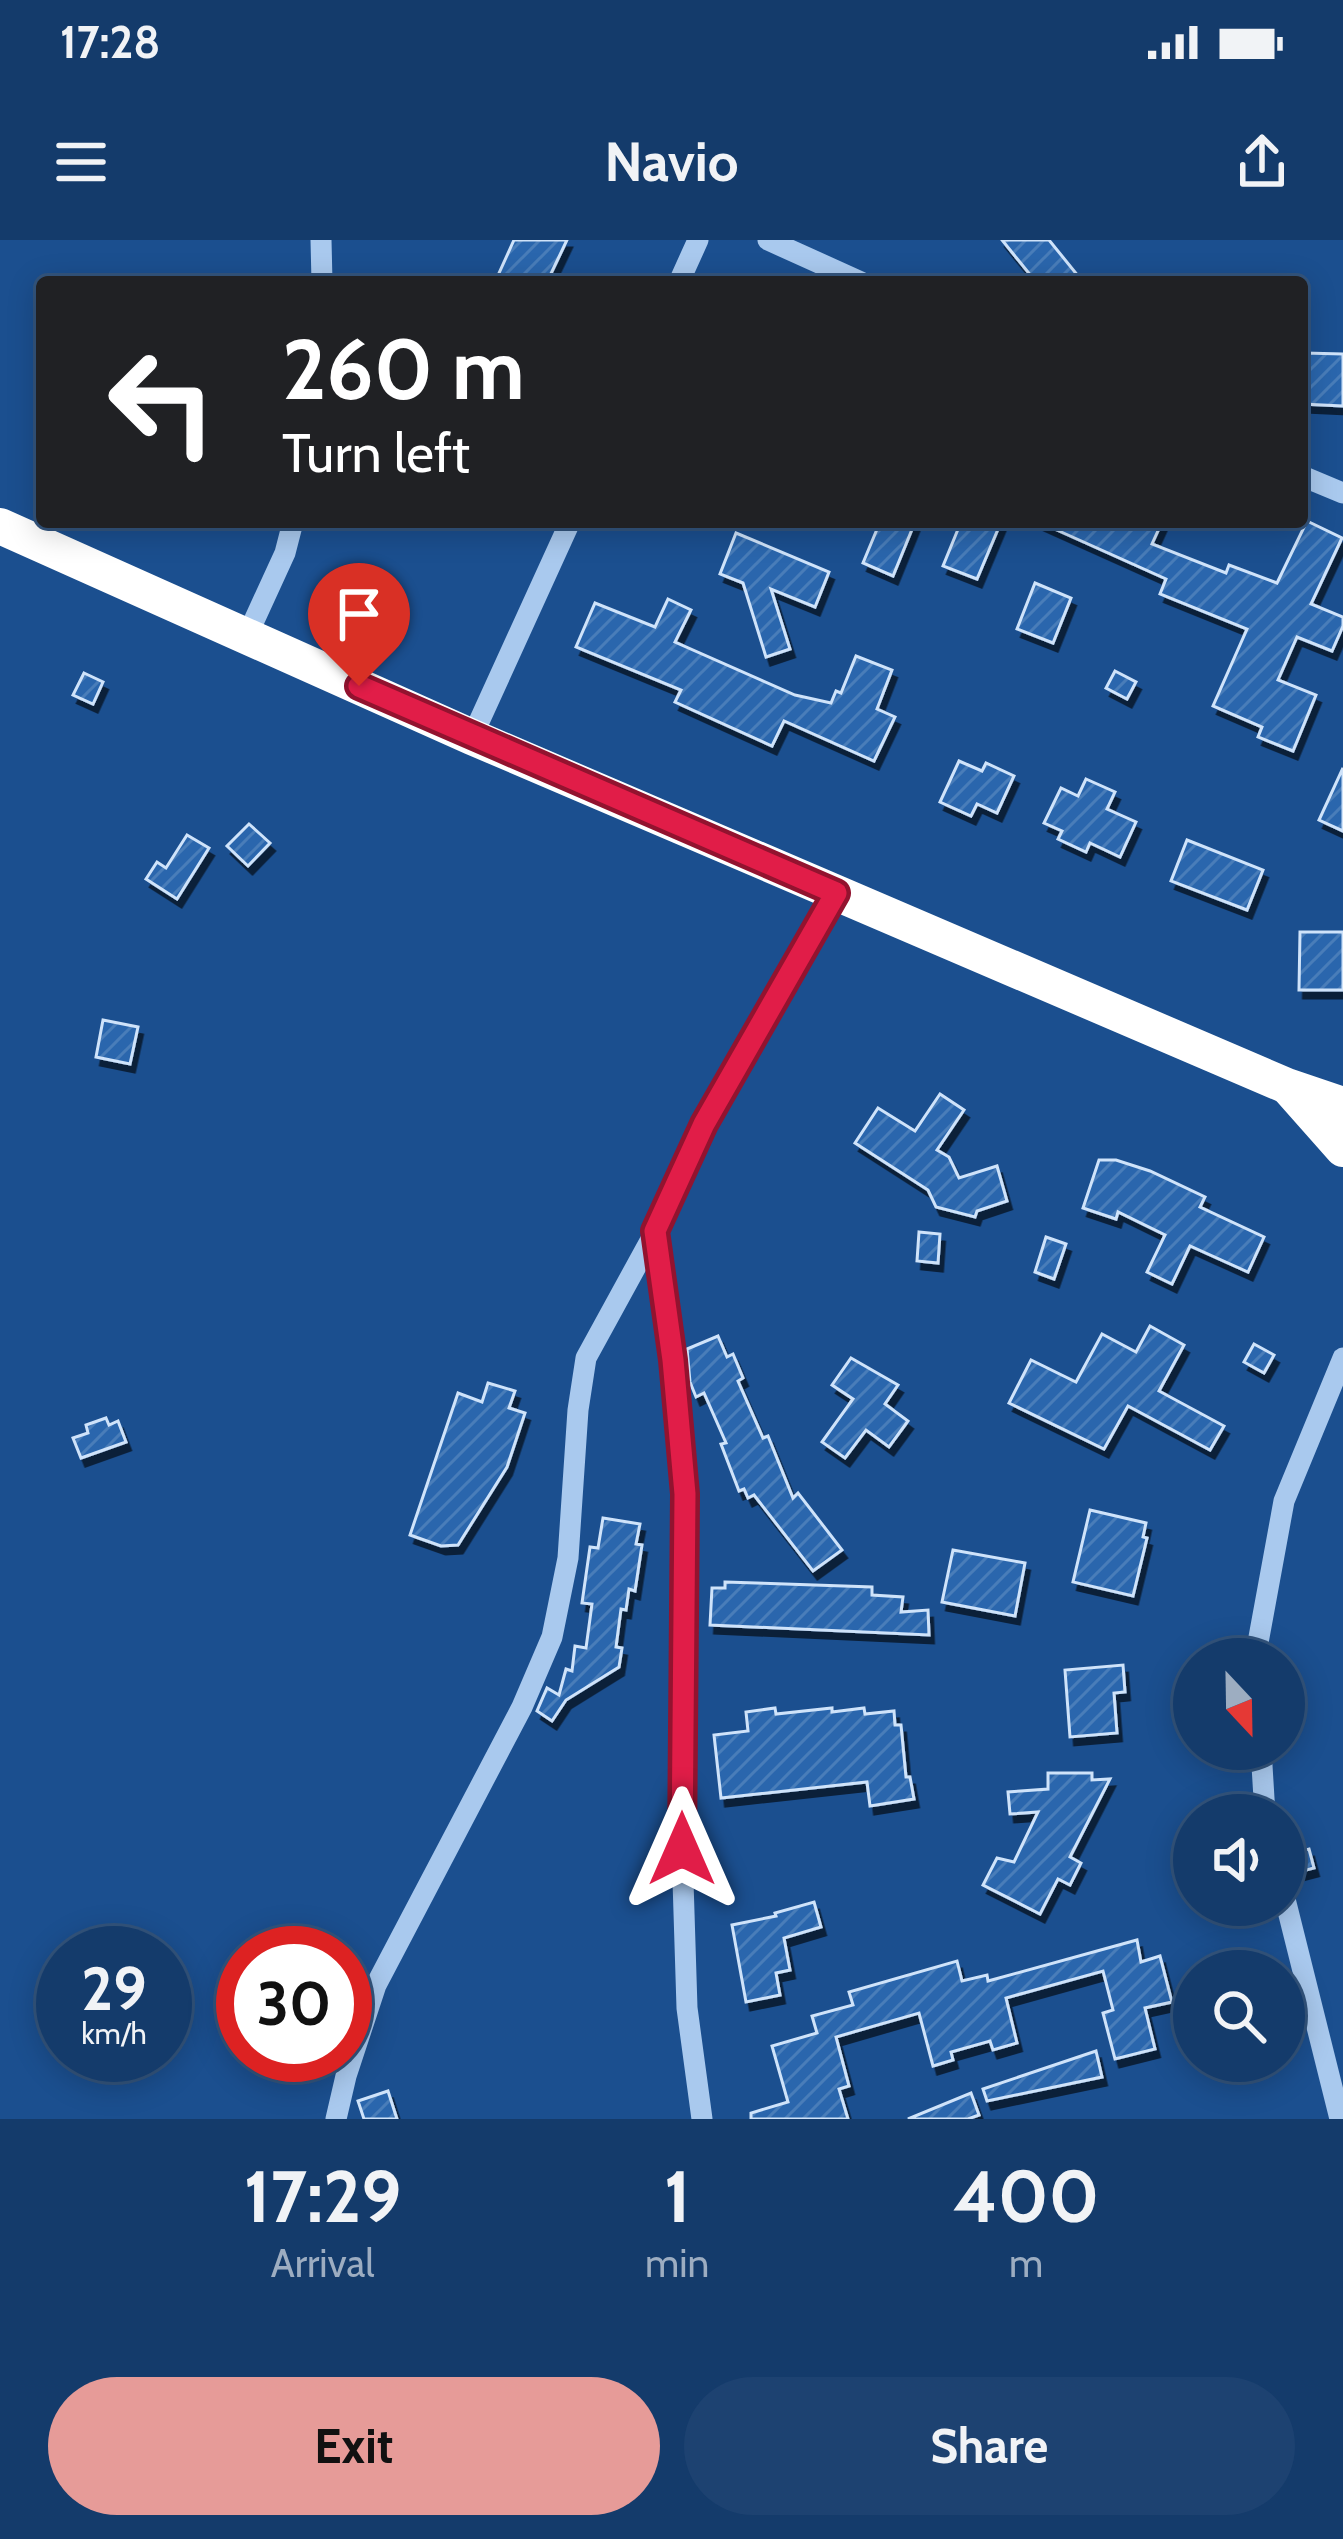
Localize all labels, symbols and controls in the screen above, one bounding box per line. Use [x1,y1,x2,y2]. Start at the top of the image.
text: 17:28 [60,15,161,69]
icon: menu [48,129,114,195]
text: Navio [604,129,739,195]
icon: share [1229,129,1295,195]
text: 260 m [282,318,525,420]
icon: left [84,324,240,480]
text: Turn left [282,420,470,486]
pin [308,563,410,686]
icon: arrive [326,581,392,647]
north arrow [1173,1638,1305,1770]
map controls [1173,1638,1305,2082]
position arrow [619,1786,745,1912]
button: sound [1173,1794,1305,1926]
speed limit sign: 30 [216,1926,372,2082]
button: search [1173,1950,1305,2082]
text: 29 [81,1952,147,2025]
text: km/h [81,2015,147,2052]
text: 17:29 [244,2153,401,2240]
text: 1 [664,2153,691,2240]
text: 400 [953,2153,1099,2240]
text: Arrival [271,2239,374,2287]
text: min [645,2239,709,2287]
text: m [1009,2239,1043,2287]
button: Exit [48,2377,660,2515]
button: Share [684,2377,1295,2515]

